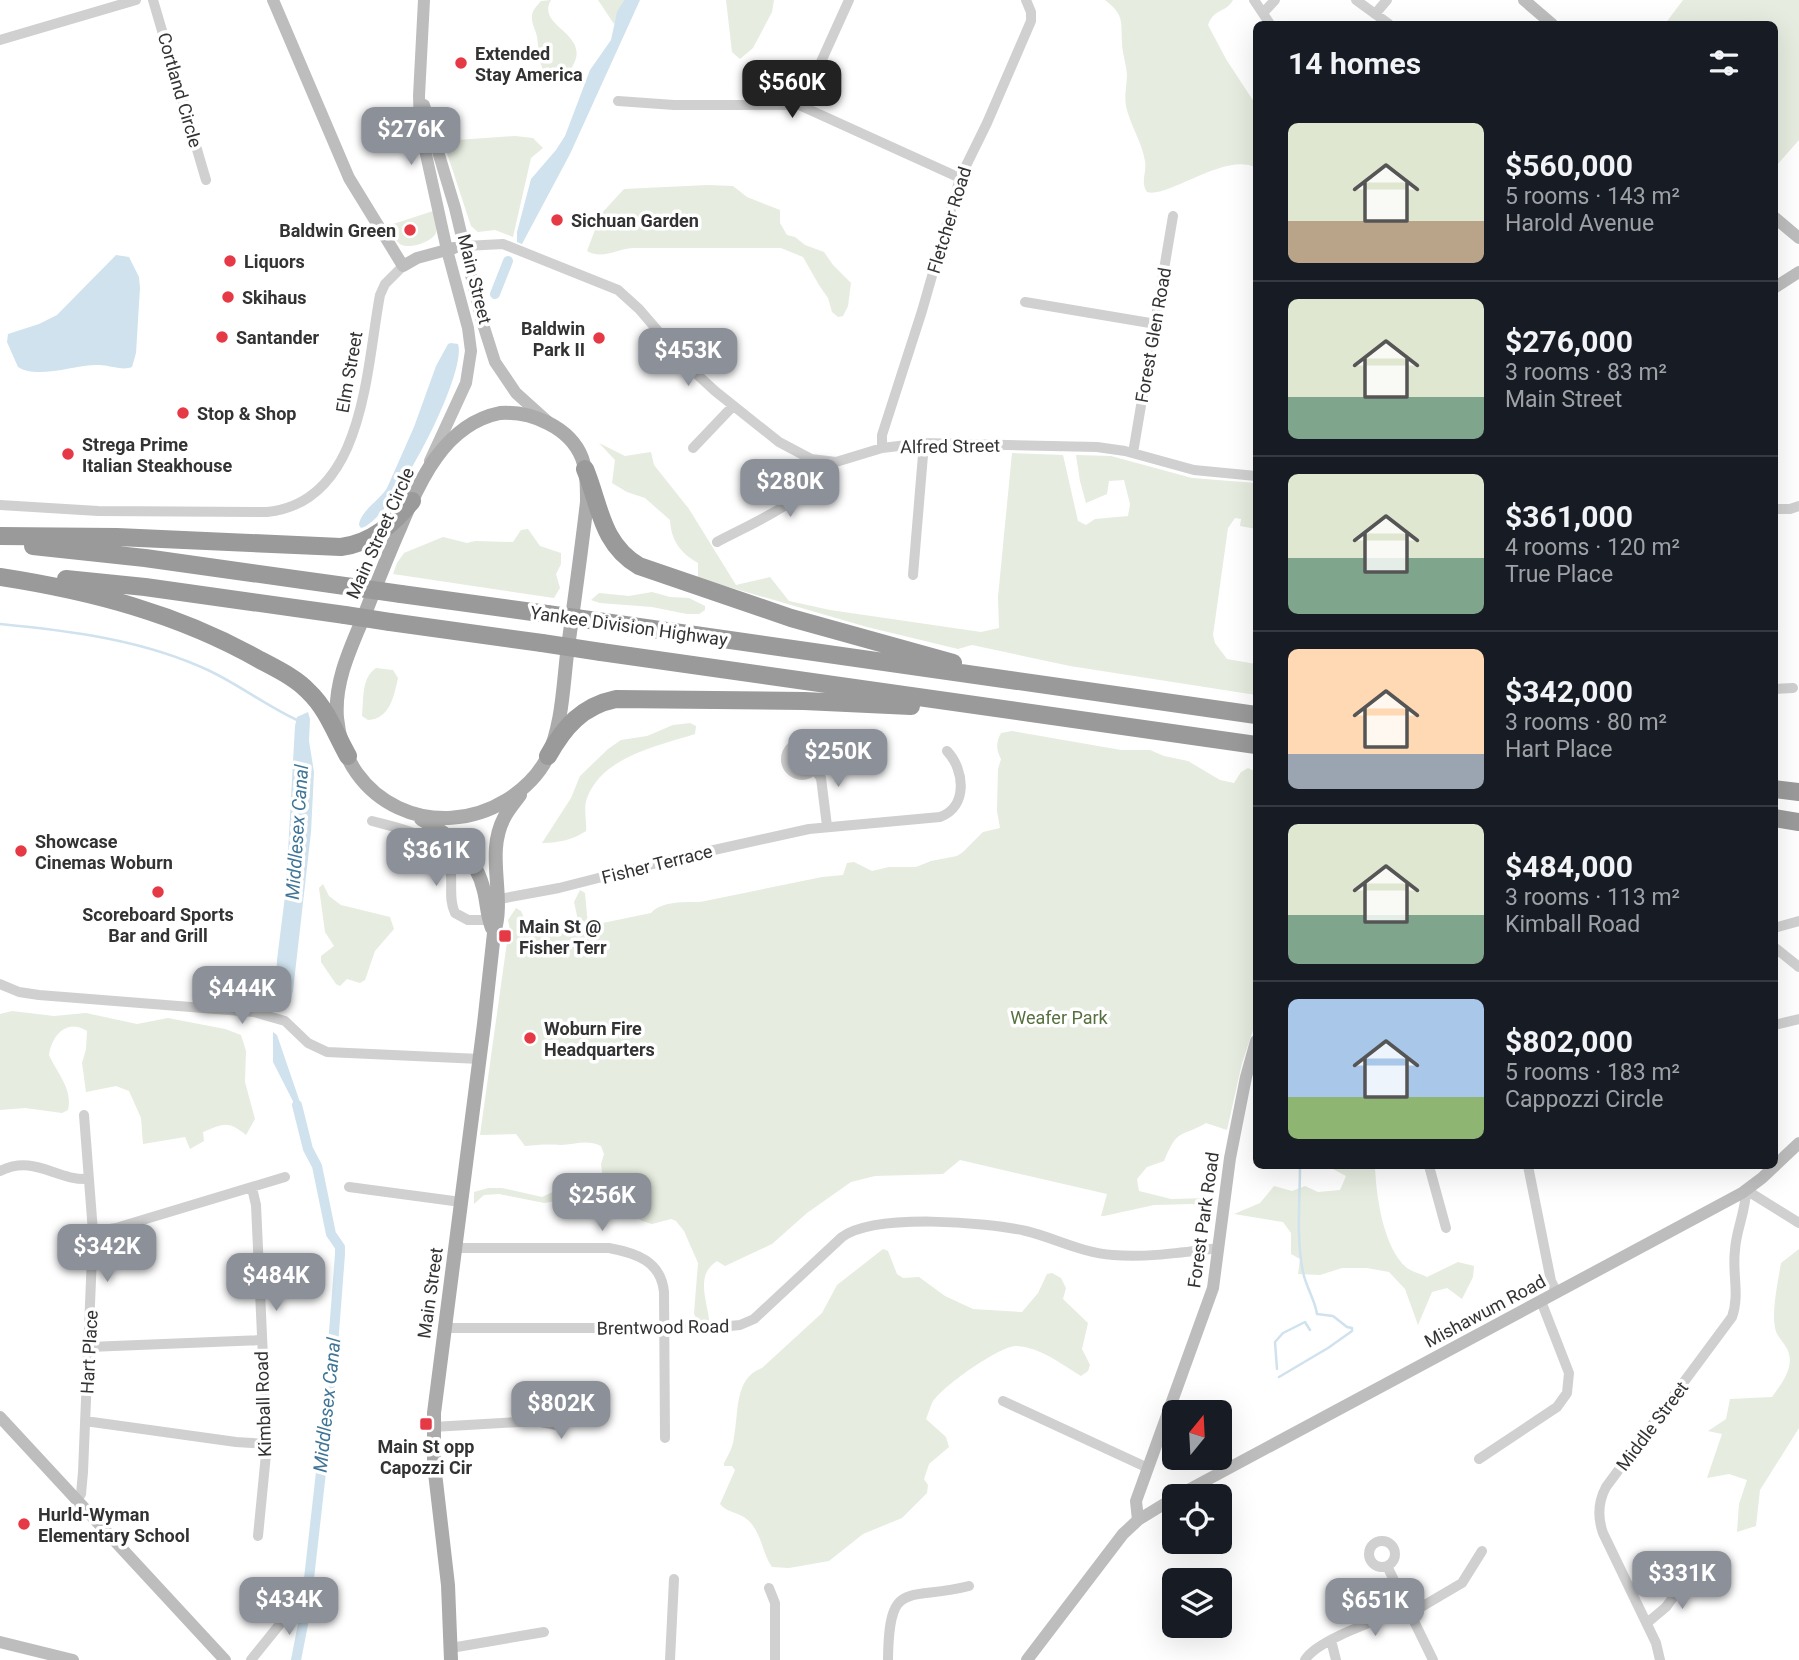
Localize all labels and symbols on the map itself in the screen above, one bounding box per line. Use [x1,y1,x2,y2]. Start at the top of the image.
street label: Cortland Circle [154,30,206,150]
place label: Extended Stay America [475,43,583,85]
marker: Extended Stay America [453,55,469,71]
pin: $560K [743,60,841,120]
pin: $276K [362,108,460,167]
street label: Fletcher Road [923,164,975,276]
place label: Sichuan Garden [571,210,699,231]
marker: Sichuan Garden [549,212,565,228]
place label: Baldwin Green [279,220,396,241]
marker: Baldwin Green [402,222,418,238]
street label: Main Street [454,232,496,326]
place label: Liquors [244,251,305,272]
marker: Liquors [222,253,238,269]
street label: Forest Glen Road [1131,266,1175,404]
place label: Skihaus [242,287,307,308]
marker: Skihaus [220,289,236,305]
place label: Baldwin Park II [521,318,585,360]
place label: Santander [236,327,319,348]
pin: $453K [639,328,737,388]
marker: Santander [214,329,230,345]
street label: Elm Street [332,330,367,414]
marker: Baldwin Park II [591,330,607,346]
place label: Stop & Shop [197,403,296,424]
marker: Stop & Shop [175,405,191,421]
place label: Strega Prime Italian Steakhouse [82,434,232,476]
street label: Alfred Street [900,435,1000,457]
marker: Strega Prime Italian Steakhouse [60,446,76,462]
pin: $280K [741,460,839,519]
street label: Main Street Circle [342,464,418,602]
street label: Yankee Division Highway [529,602,729,650]
pin: $250K [789,730,887,789]
water label: Middlesex Canal [281,763,313,900]
pin: $361K [387,828,485,888]
place label: Showcase Cinemas Woburn [35,831,173,873]
street label: Fisher Terrace [599,840,715,888]
marker: Showcase Cinemas Woburn [13,843,29,859]
marker: Scoreboard Sports Bar and Grill [150,884,166,900]
place label: Scoreboard Sports Bar and Grill [82,904,234,946]
place label: Main St @ Fisher Terr [519,916,607,958]
marker: Main St @ Fisher Terr [497,928,513,944]
pin: $444K [193,967,291,1026]
park label: Weafer Park [1010,1007,1109,1028]
place label: Woburn Fire Headquarters [544,1018,655,1060]
marker: Woburn Fire Headquarters [522,1030,538,1046]
street label: Forest Park Road [1183,1151,1223,1289]
pin: $256K [553,1174,651,1233]
pin: $342K [58,1224,156,1284]
street label: Main Street [413,1246,447,1340]
pin: $484K [227,1254,325,1313]
street label: Mishawum Road [1421,1270,1549,1352]
street label: Hart Place [76,1310,102,1394]
street label: Brentwood Road [597,1315,729,1339]
water label: Middlesex Canal [308,1336,346,1474]
street label: Kimball Road [251,1351,275,1457]
street label: Middle Street [1612,1377,1692,1475]
pin: $802K [512,1382,610,1441]
north arrow [1162,1400,1232,1470]
marker: Main St opp Capozzi Cir [418,1416,434,1432]
place label: Main St opp Capozzi Cir [378,1436,474,1478]
place label: Hurld-Wyman Elementary School [38,1504,190,1546]
marker: Hurld-Wyman Elementary School [16,1516,32,1532]
pin: $331K [1633,1552,1731,1611]
pin: $434K [240,1578,338,1637]
pin: $651K [1326,1578,1424,1638]

